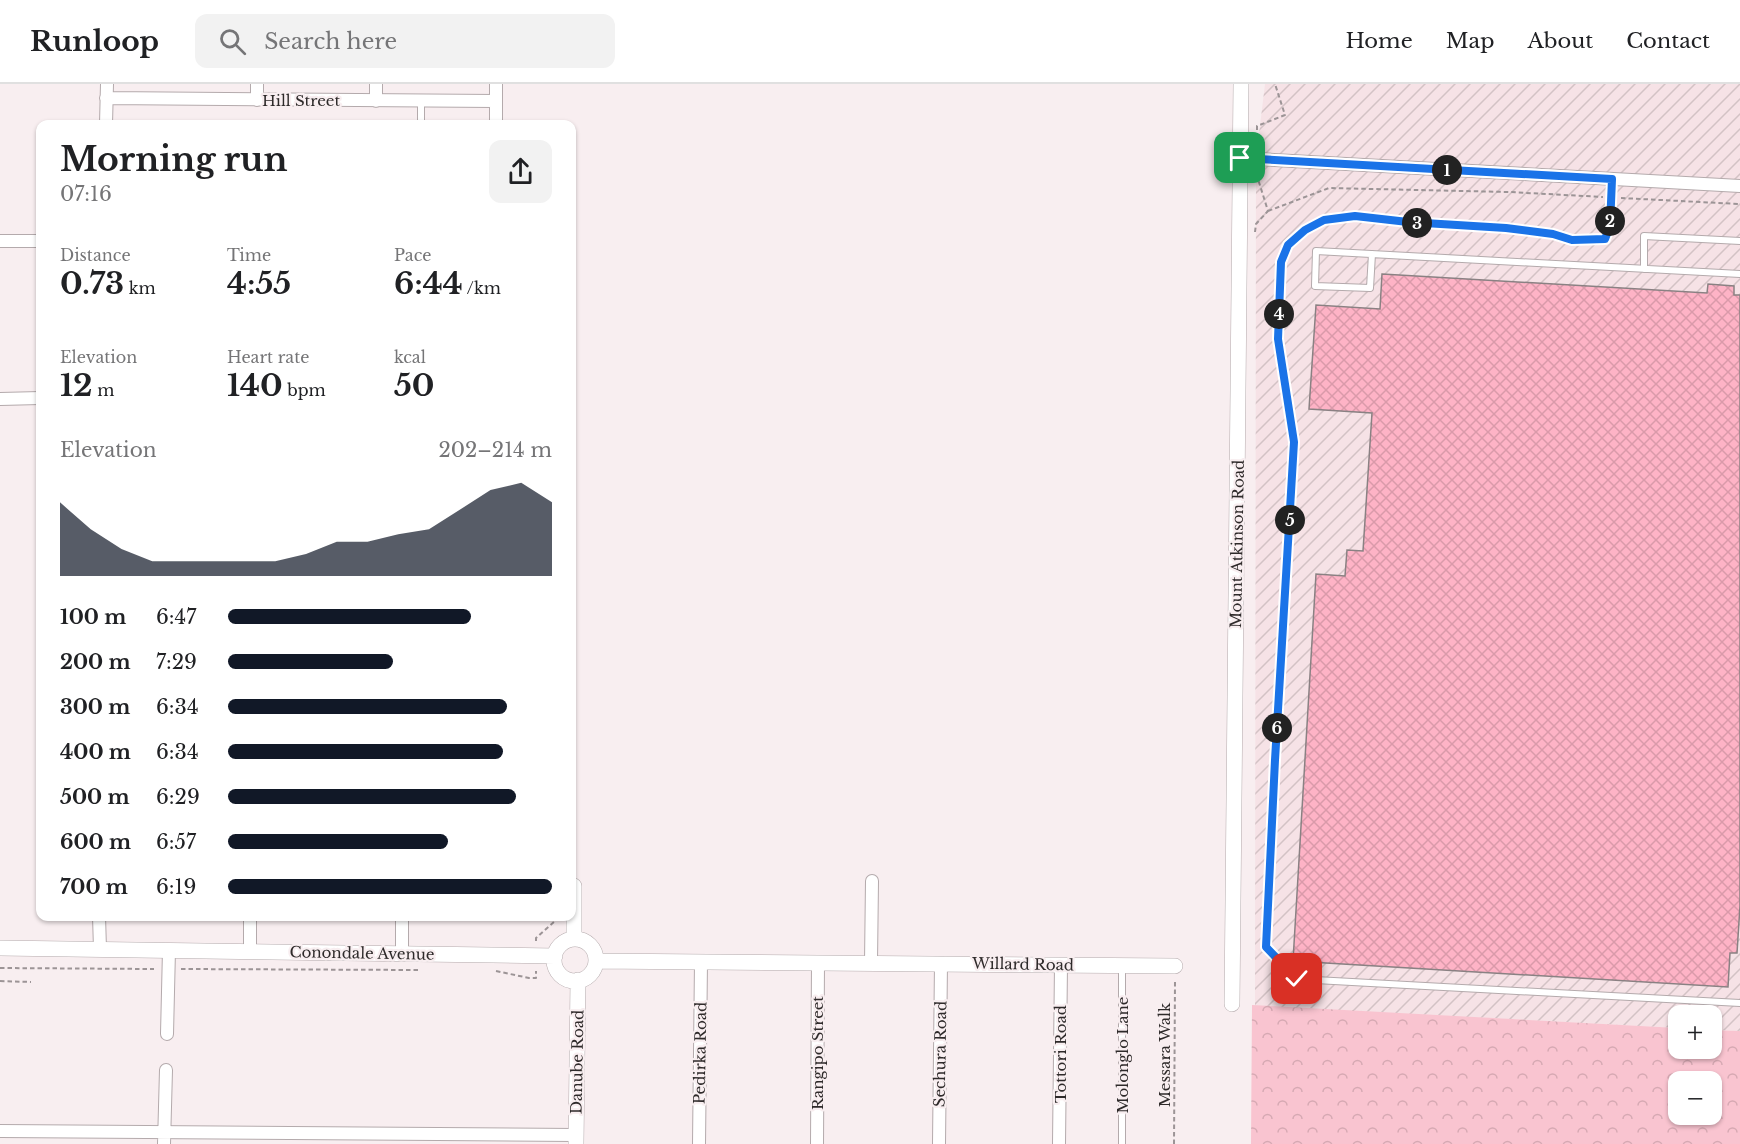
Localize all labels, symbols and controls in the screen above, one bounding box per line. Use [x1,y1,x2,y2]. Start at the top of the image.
search box [195,14,615,68]
text: Runloop [30,24,159,59]
icon: search [216,25,249,58]
text: Search here [264,28,397,55]
text: Home [1346,28,1413,54]
text: Map [1446,28,1494,54]
text: About [1527,28,1593,54]
text: Contact [1626,28,1710,54]
street label: Hill Street [262,91,340,110]
pin [1214,132,1265,183]
text: Morning run [60,139,288,180]
button: share [489,140,552,203]
icon: arrive [1223,141,1256,174]
pin: 1 [1432,155,1462,185]
text: 1 [1444,160,1450,180]
text: 07:16 [60,182,112,206]
pin: 2 [1595,206,1625,236]
pin: 3 [1402,208,1432,238]
text: 2 [1605,211,1615,231]
text: 3 [1412,213,1422,233]
text: Distance [60,245,131,265]
text: Time [227,245,271,265]
text: Pace [394,245,431,265]
text: 0.73 [60,265,124,302]
text: 4:55 [227,265,291,302]
text: 6:44 [394,265,463,302]
text: km [124,278,156,298]
text: /km [463,278,501,298]
pin: 4 [1264,299,1294,329]
text: 4 [1274,304,1284,324]
text: Elevation [60,347,137,367]
text: Heart rate [227,347,309,367]
text: kcal [394,347,426,367]
text: 12 [60,367,93,404]
text: 140 [227,367,283,404]
text: 50 [394,367,435,404]
text: m [93,380,114,400]
text: bpm [283,380,326,400]
text: Elevation [60,438,157,462]
text: 202–214 m [438,438,552,462]
street label: Mount Atkinson Road [1226,460,1248,628]
pin: 5 [1275,505,1305,535]
text: 5 [1285,510,1295,530]
text: 100 m [60,605,126,629]
text: 6:47 [156,605,196,629]
text: 200 m [60,650,131,674]
text: 7:29 [156,650,197,674]
text: 300 m [60,695,130,719]
text: 6:34 [156,695,199,719]
pin: 6 [1262,713,1292,743]
text: 6 [1272,718,1282,738]
text: 400 m [60,740,131,764]
text: 6:34 [156,740,199,764]
text: 500 m [60,785,130,809]
text: 6:29 [156,785,200,809]
text: 600 m [60,830,131,854]
text: 6:57 [156,830,196,854]
text: 700 m [60,875,128,899]
text: 6:19 [156,875,196,899]
street label: Conondale Avenue [289,942,435,964]
pin [1271,953,1322,1004]
street label: Willard Road [971,954,1074,974]
icon: check [1280,962,1313,995]
street label: Rangipo Street [808,996,827,1110]
street label: Molonglo Lane [1113,997,1132,1113]
street label: Sechura Road [930,1001,950,1107]
street label: Pedirka Road [690,1002,710,1104]
street label: Messara Walk [1155,1002,1174,1107]
street label: Tottori Road [1051,1005,1070,1103]
map controls [1668,1005,1722,1125]
button: + [1668,1005,1722,1059]
street label: Danube Road [567,1010,587,1114]
button: − [1668,1071,1722,1125]

